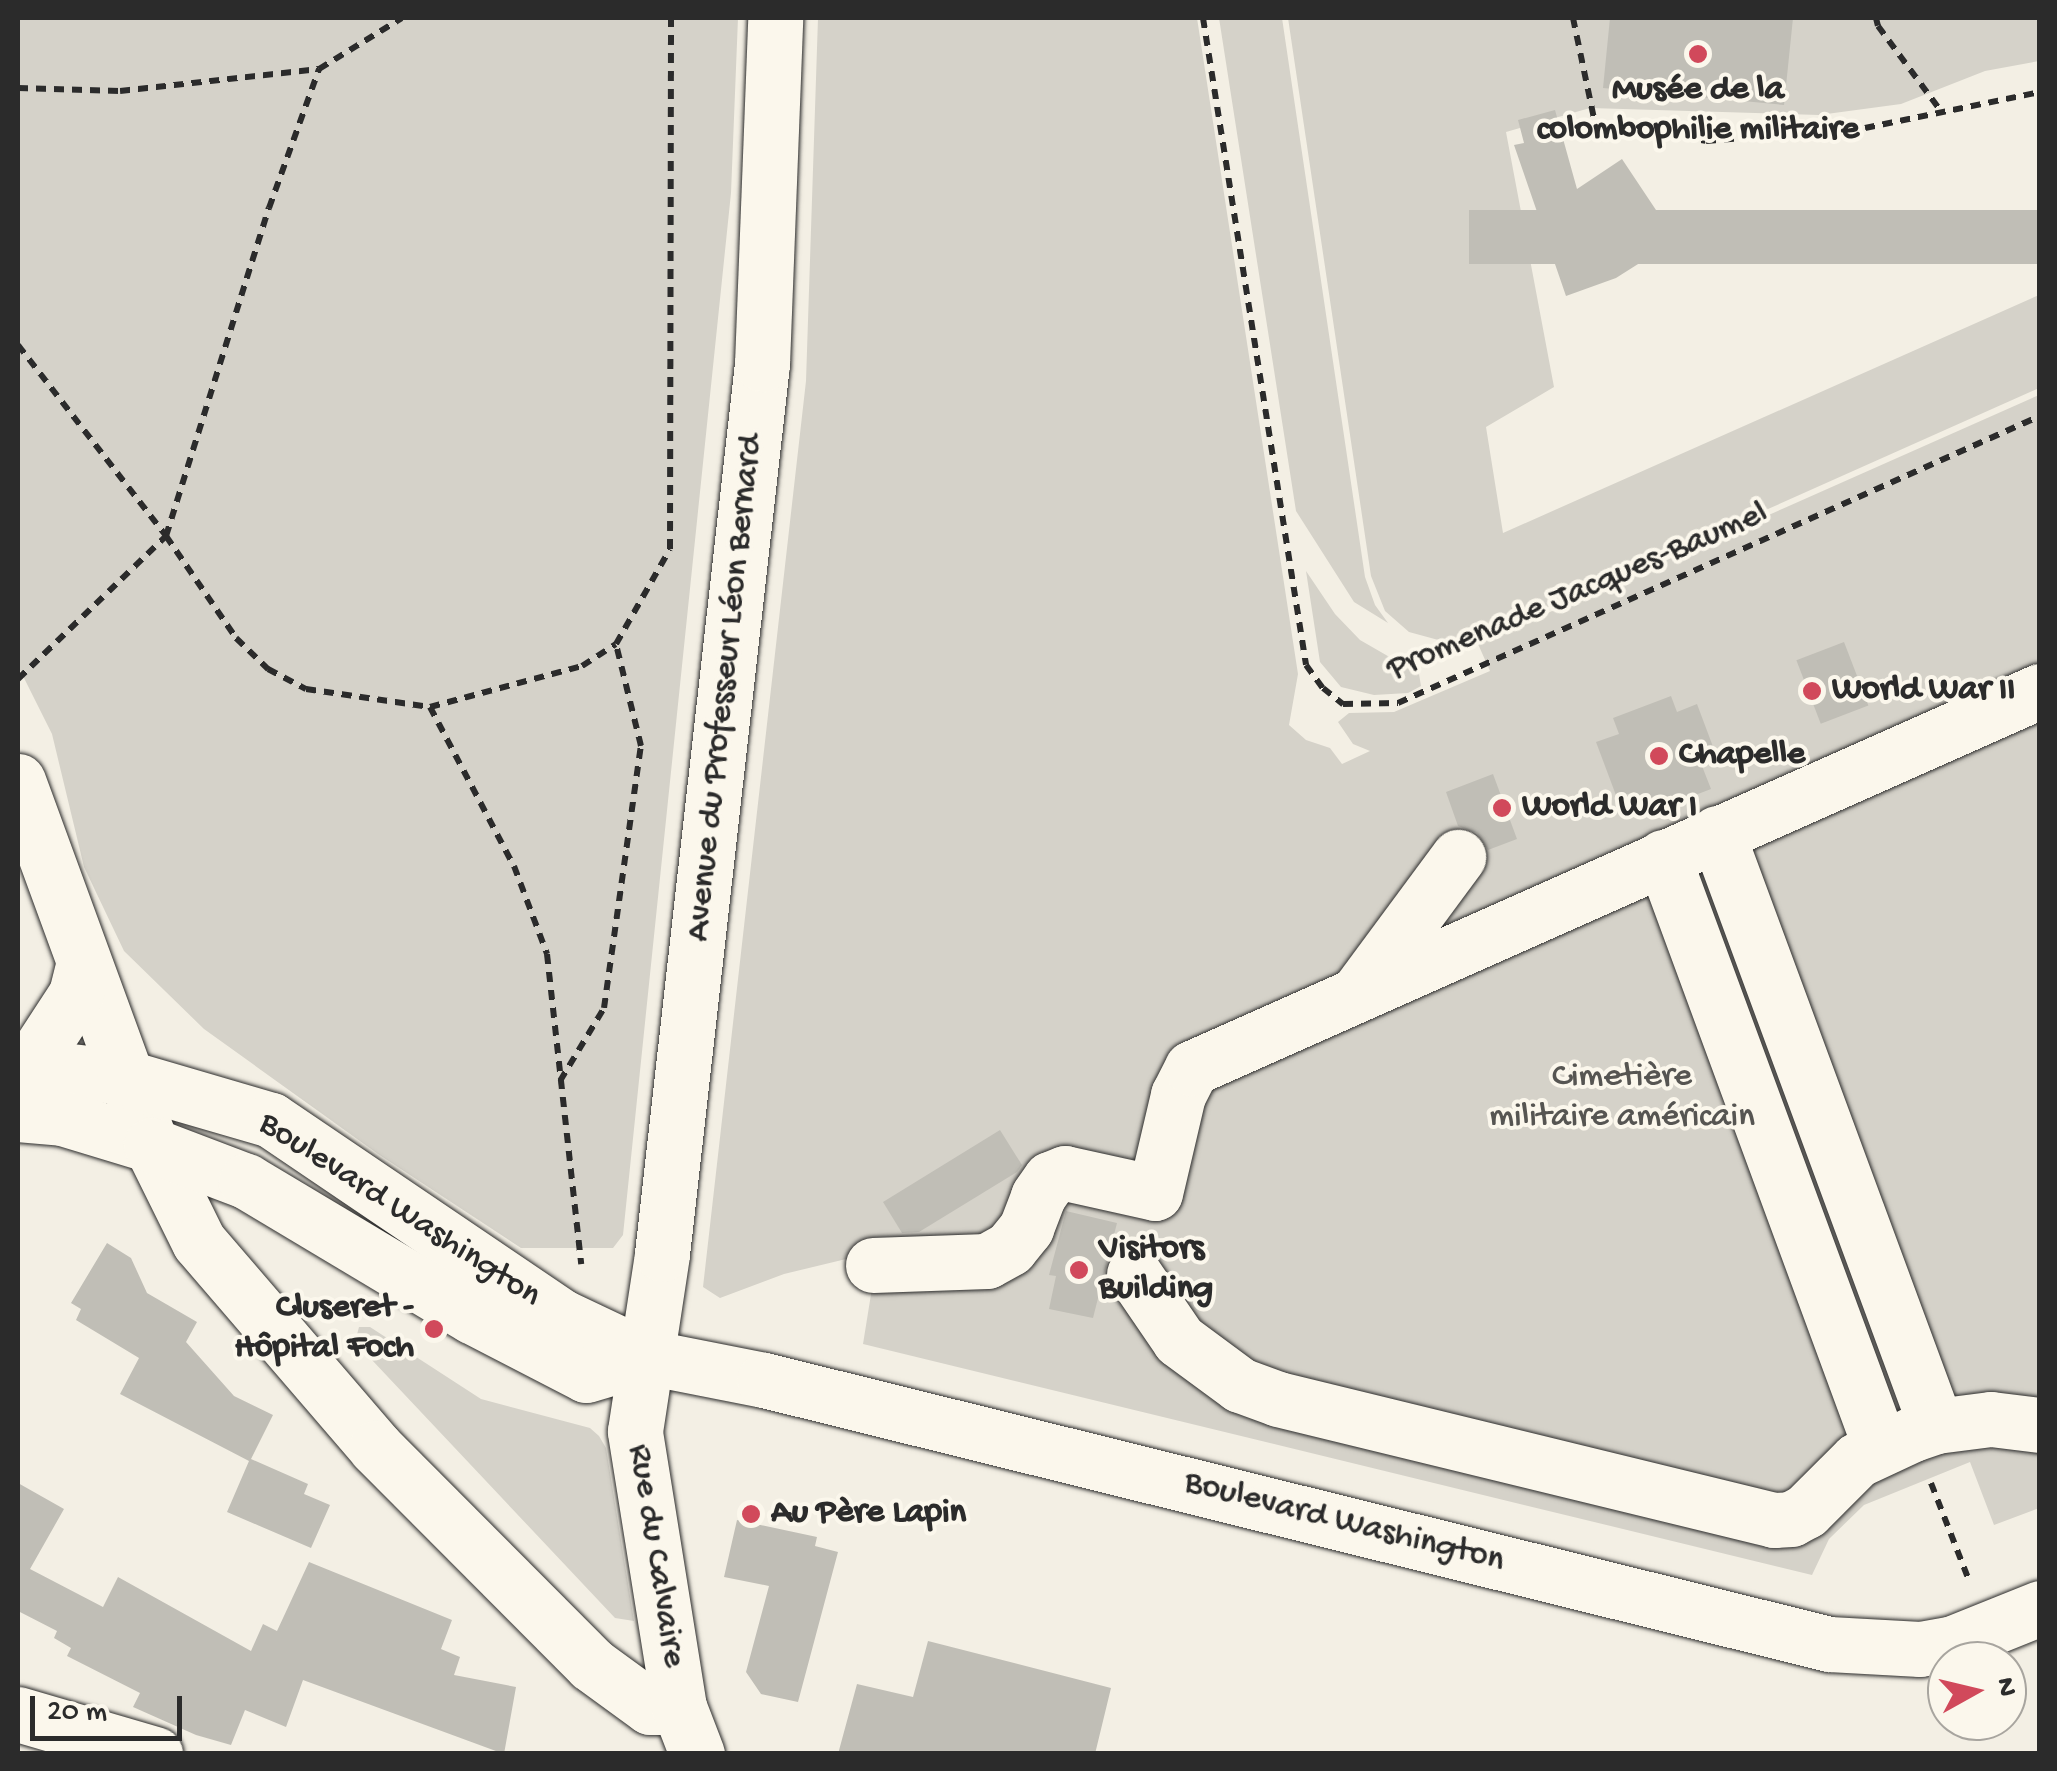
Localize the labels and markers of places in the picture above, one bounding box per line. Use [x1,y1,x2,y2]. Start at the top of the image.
marker: Musée de la colombophilie militaire [1687,43,1709,65]
place label: Musée de la colombophilie militaire [1537,70,1859,152]
place label: World War II [1832,670,2015,712]
marker: World War II [1801,680,1823,702]
place label: Chapelle [1679,735,1805,777]
marker: Chapelle [1648,745,1670,767]
place label: World War I [1522,787,1697,829]
marker: World War I [1491,797,1513,819]
place label: Visitors Building [1099,1229,1213,1311]
marker: Visitors Building [1068,1259,1090,1281]
place label: Cluseret - Hôpital Foch [235,1288,414,1370]
marker: Cluseret - Hôpital Foch [423,1318,445,1340]
place label: Au Père Lapin [771,1493,966,1535]
marker: Au Père Lapin [740,1503,762,1525]

